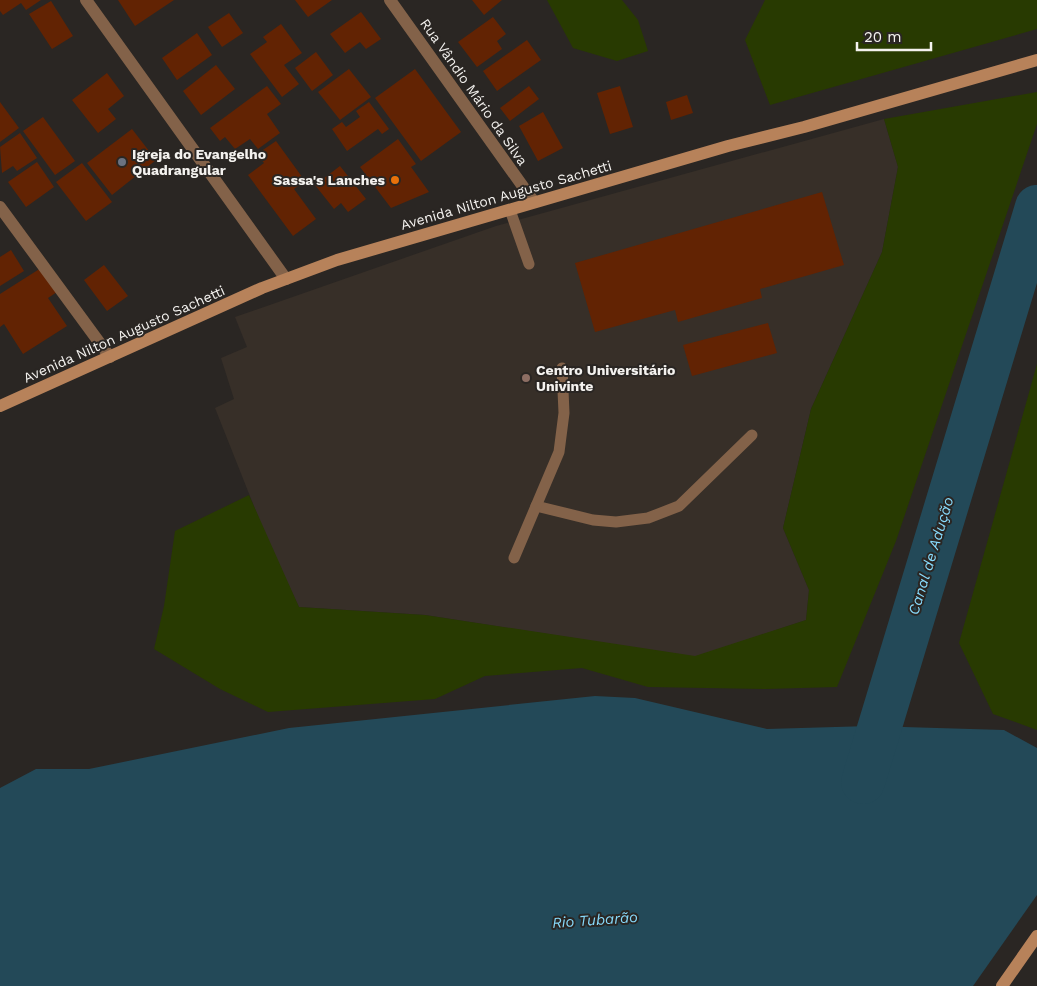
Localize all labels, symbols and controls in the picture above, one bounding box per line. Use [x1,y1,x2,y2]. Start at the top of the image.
street label: Rua Vândio Mário da Silva [417,16,531,168]
scale bar [857,20,931,52]
text: 20 m [864,28,902,46]
place label: Igreja do Evangelho Quadrangular [132,146,266,178]
marker: Igreja do Evangelho Quadrangular [116,156,128,168]
street label: Avenida Nilton Augusto Sachetti [399,157,613,233]
place label: Sassa's Lanches [273,172,386,188]
marker: Sassa's Lanches [389,174,401,186]
street label: Avenida Nilton Augusto Sachetti [21,282,227,386]
place label: Centro Universitário Univinte [536,362,675,394]
marker: Centro Universitário Univinte [520,372,532,384]
water label: Canal de Adução [904,495,958,617]
water label: Rio Tubarão [551,908,639,932]

